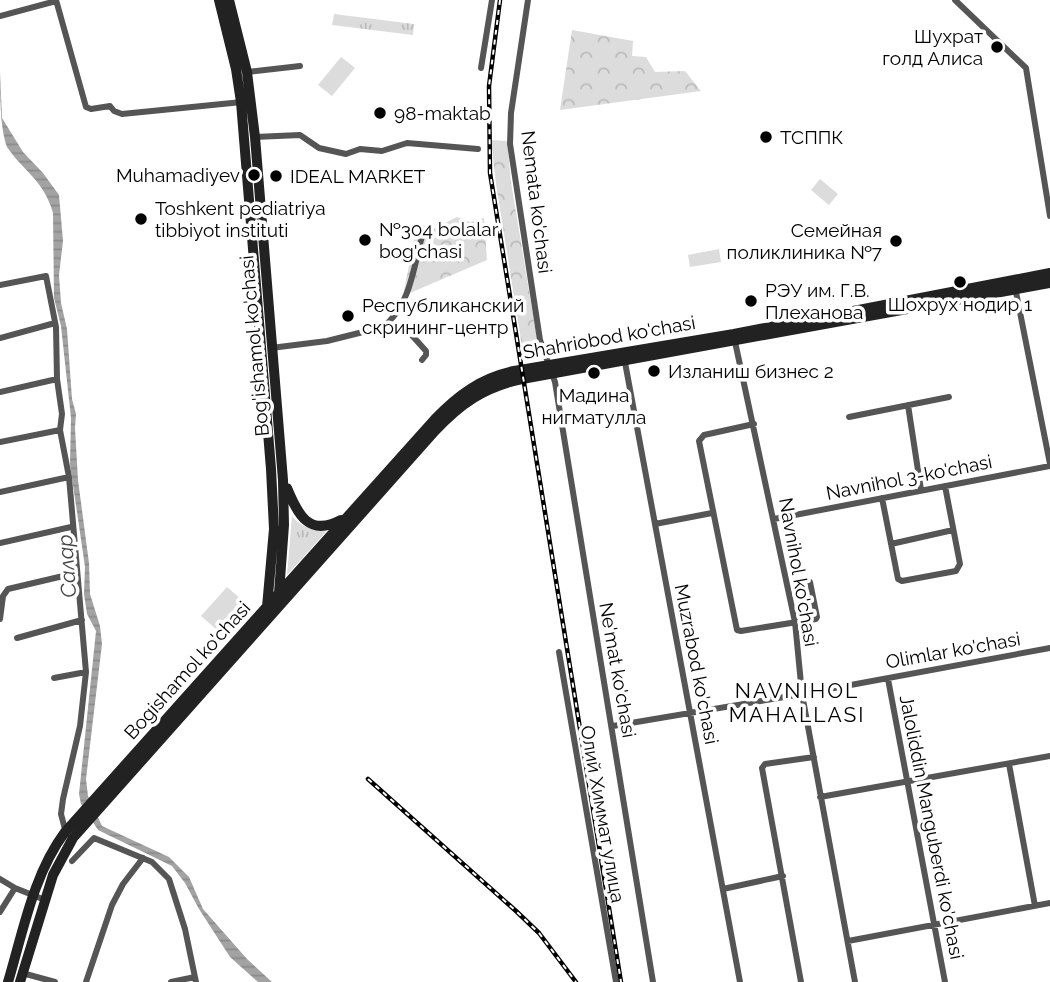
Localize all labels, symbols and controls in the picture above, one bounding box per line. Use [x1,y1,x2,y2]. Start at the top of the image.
place label: Шухрат голд Алиса [882,25,983,69]
marker: Шухрат голд Алиса [989,39,1005,55]
place label: 98-maktab [394,102,491,124]
marker: 98-maktab [372,105,388,121]
place label: ТСППК [780,126,843,148]
street label: Nemata ko'chasi [517,129,557,275]
marker: ТСППК [758,129,774,145]
place label: Muhamadiyev [116,164,240,186]
place label: IDEAL MARKET [290,165,426,187]
marker: Muhamadiyev [246,167,262,183]
marker: IDEAL MARKET [268,168,284,184]
place label: Toshkent pediatriya tibbiyot instituti [155,197,326,241]
marker: Toshkent pediatriya tibbiyot instituti [133,211,149,227]
place label: №304 bolalar bog'chasi [379,218,499,262]
place label: Cемейная поликлиника №7 [727,219,882,263]
marker: №304 bolalar bog'chasi [357,232,373,248]
marker: Cемейная поликлиника №7 [888,233,904,249]
street label: Bog'ishamol ko'chasi [235,255,273,437]
marker: Шохрух нодир 1 [952,274,968,290]
place label: РЭУ им. Г.В. Плеханова [765,279,870,323]
marker: РЭУ им. Г.В. Плеханова [743,293,759,309]
place label: Шохрух нодир 1 [888,293,1032,315]
place label: Республиканский скрининг-центр [362,294,524,338]
marker: Республиканский скрининг-центр [340,308,356,324]
street label: Shahriobod ko'chasi [521,311,697,363]
place label: Изланиш бизнес 2 [668,360,834,382]
marker: Изланиш бизнес 2 [646,363,662,379]
marker: Мадина нигматулла [586,365,602,381]
place label: Мадина нигматулла [542,384,646,428]
street label: Navnihol 3-ko'chasi [824,450,994,504]
street label: Navnihol ko'chasi [775,496,823,648]
water label: Салар [52,533,81,599]
street label: Muzrabod ko'chasi [671,582,723,746]
street label: Bogishamol ko'chasi [119,597,255,743]
street label: Ne'mat ko'chasi [595,601,641,739]
street label: Olimlar ko'chasi [884,627,1022,673]
district label: NAVNIHOL MAHALLASI [729,678,865,727]
street label: Jaloliddin Manguberdi ko'chasi [896,693,968,961]
street label: Олий Химмат улица [577,724,629,904]

